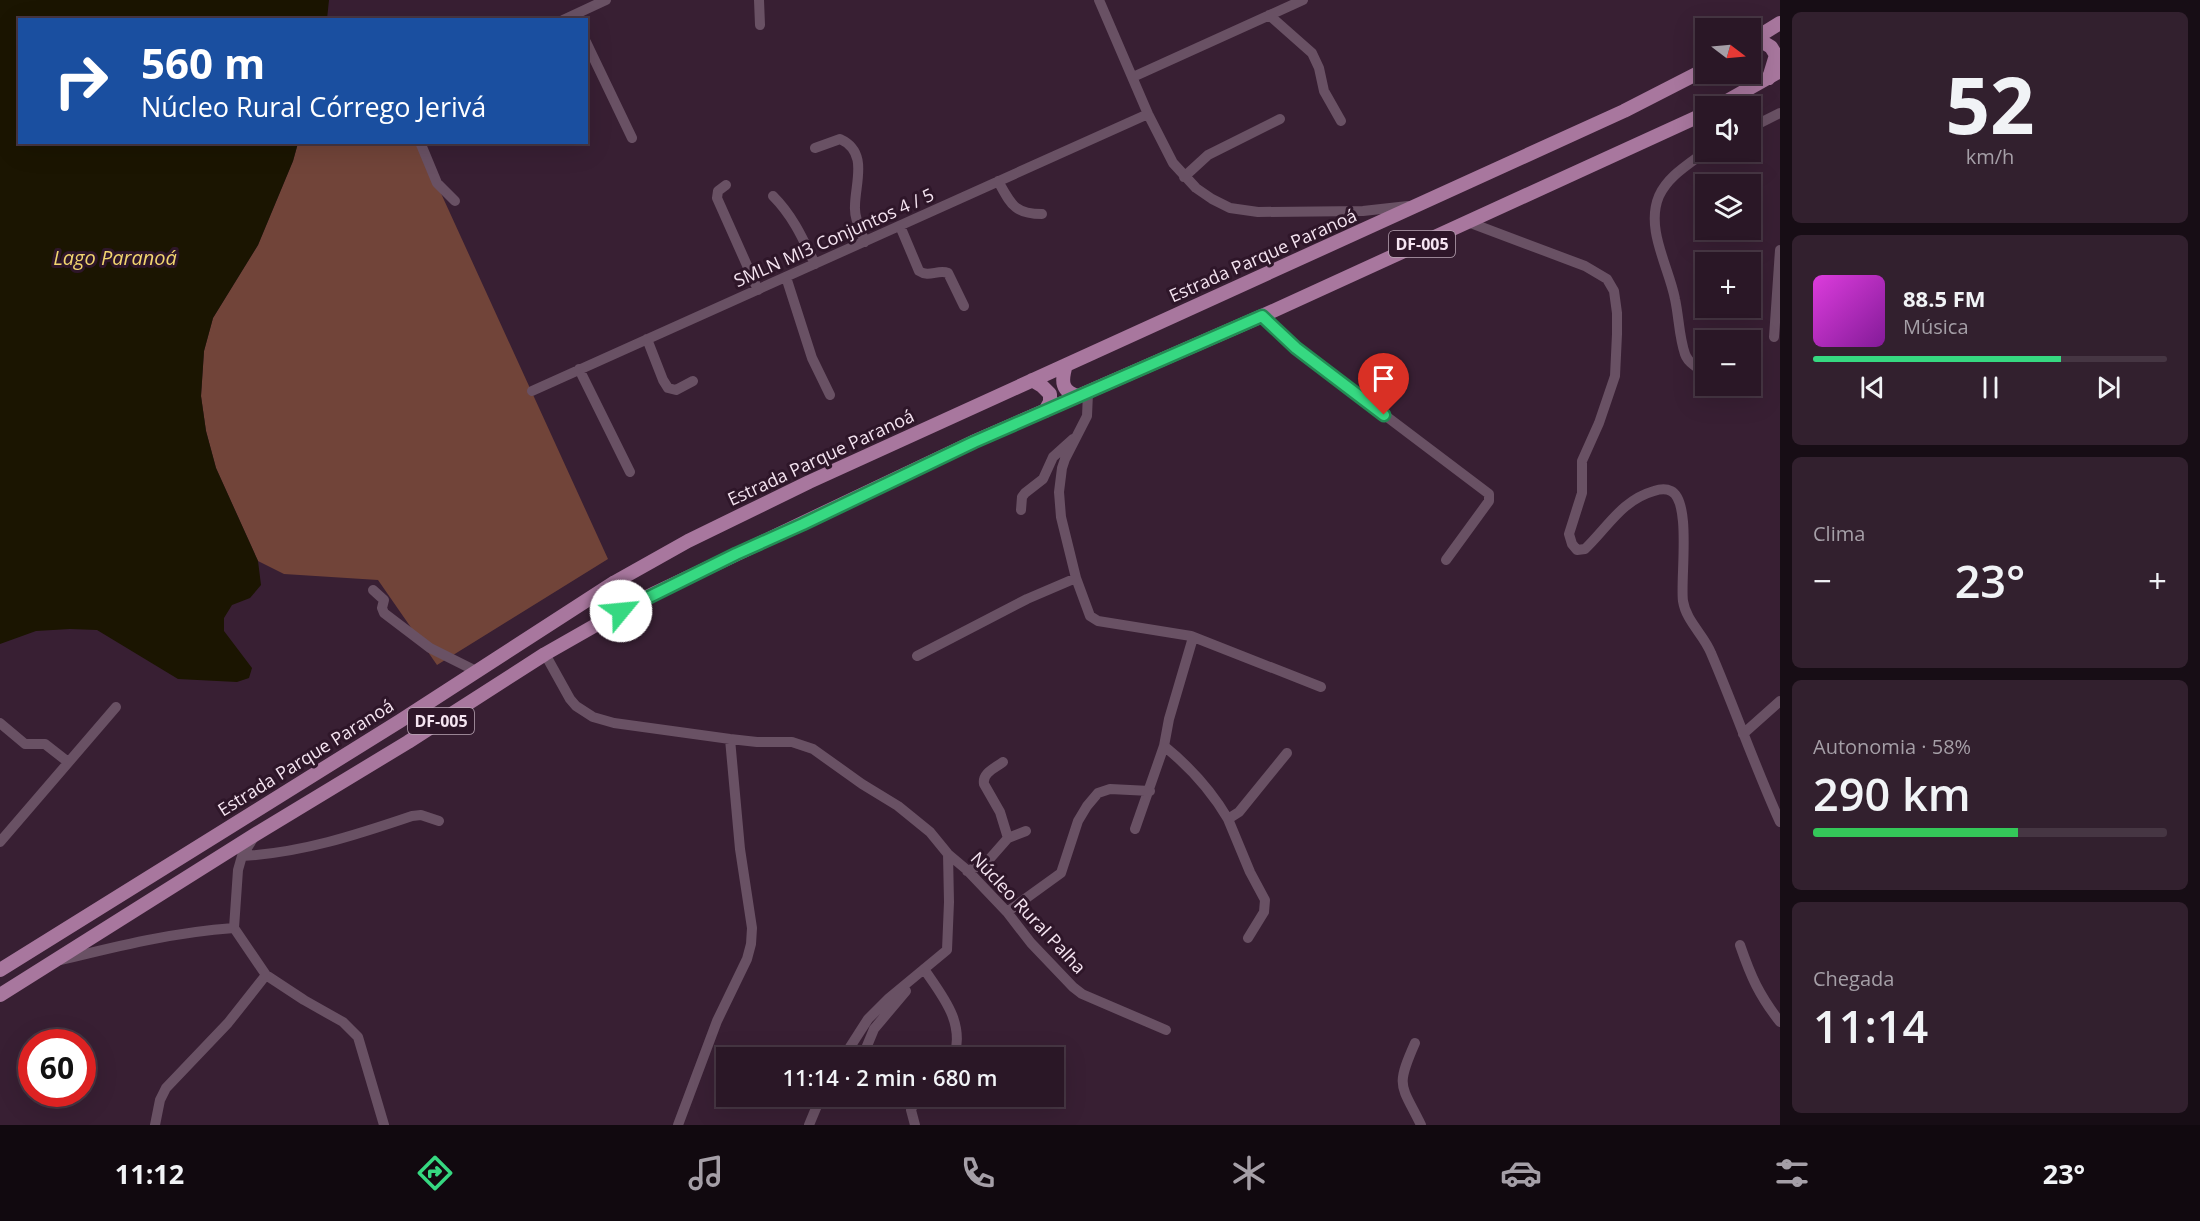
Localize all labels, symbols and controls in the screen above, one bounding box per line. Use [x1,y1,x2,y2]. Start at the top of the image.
north arrow [1695,18,1761,84]
map controls [1695,18,1761,396]
text: 560 m [141,34,265,91]
icon: right [42,42,120,120]
text: 52 [1945,51,2035,157]
text: Núcleo Rural Córrego Jerivá [141,88,486,125]
button: sound [1695,96,1761,162]
text: km/h [1966,143,2014,170]
button: layers [1695,174,1761,240]
street label: SMLN MI3 Conjuntos 4 / 5 [730,182,937,292]
street label: Estrada Parque Paranoá [1165,203,1360,307]
road number: DF-005 [1389,231,1455,257]
water label: Lago Paranoá [53,244,177,271]
button: + [1695,252,1761,318]
text: 88.5 FM [1903,283,1986,313]
text: Música [1903,313,1969,340]
button: − [1695,330,1761,396]
pin [1358,353,1409,415]
icon: arrive [1367,362,1400,395]
icon: previous [1856,371,1889,404]
icon: pause [1974,371,2007,404]
icon: next [2092,371,2125,404]
street label: Estrada Parque Paranoá [723,403,918,511]
text: Clima [1813,520,1865,547]
text: 23° [1955,550,2025,611]
text: − [1813,558,1832,603]
text: + [2148,558,2167,603]
position arrow [589,579,653,643]
street label: Estrada Parque Paranoá [213,693,398,821]
road number: DF-005 [408,708,474,734]
text: Autonomia · 58% [1813,733,1971,760]
text: 290 km [1813,763,1971,824]
street label: Núcleo Rural Palha [966,846,1092,978]
text: Chegada [1813,965,1894,992]
text: 11:14 [1813,995,1928,1056]
speed limit sign: 60 [18,1029,96,1107]
text: 11:14 · 2 min · 680 m [782,1062,998,1092]
icon: directions [414,1152,456,1194]
icon: music [685,1152,727,1194]
icon: phone [957,1152,999,1194]
icon: climate [1228,1152,1270,1194]
icon: car [1500,1152,1542,1194]
icon: filters [1771,1152,1813,1194]
text: 11:12 [115,1155,184,1192]
text: 23° [2043,1155,2085,1192]

